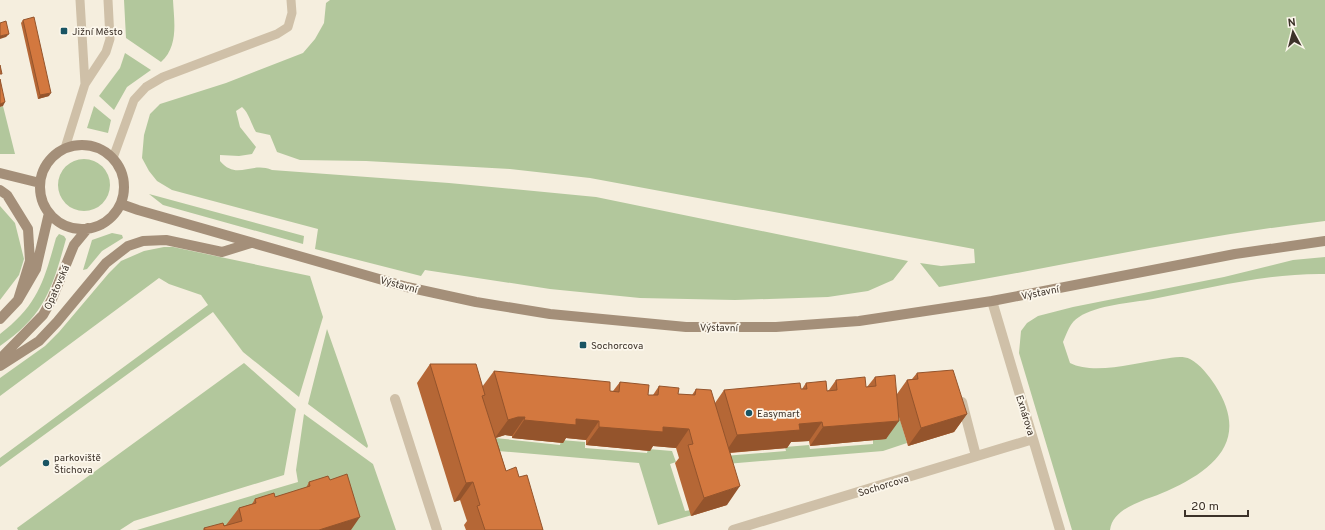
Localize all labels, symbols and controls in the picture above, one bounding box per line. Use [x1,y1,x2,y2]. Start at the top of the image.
north arrow [1273,12,1313,52]
text: N [1287,16,1297,30]
marker: Jižní Město [59,26,69,36]
place label: Jižní Město [72,26,123,39]
street label: Opatovská [42,263,73,312]
street label: Výstavní [379,274,420,297]
street label: Výstavní [1020,283,1062,303]
street label: Výstavní [700,322,740,335]
marker: Sochorcova [578,340,588,350]
place label: Sochorcova [591,340,643,353]
street label: Exnárova [1012,394,1037,437]
marker: Easymart [744,408,754,418]
place label: Easymart [757,408,800,421]
place label: parkoviště Štichova [54,452,101,477]
marker: parkoviště Štichova [41,458,51,468]
street label: Sochorcova [857,473,910,500]
scale bar [1185,492,1248,518]
text: 20 m [1191,499,1219,515]

